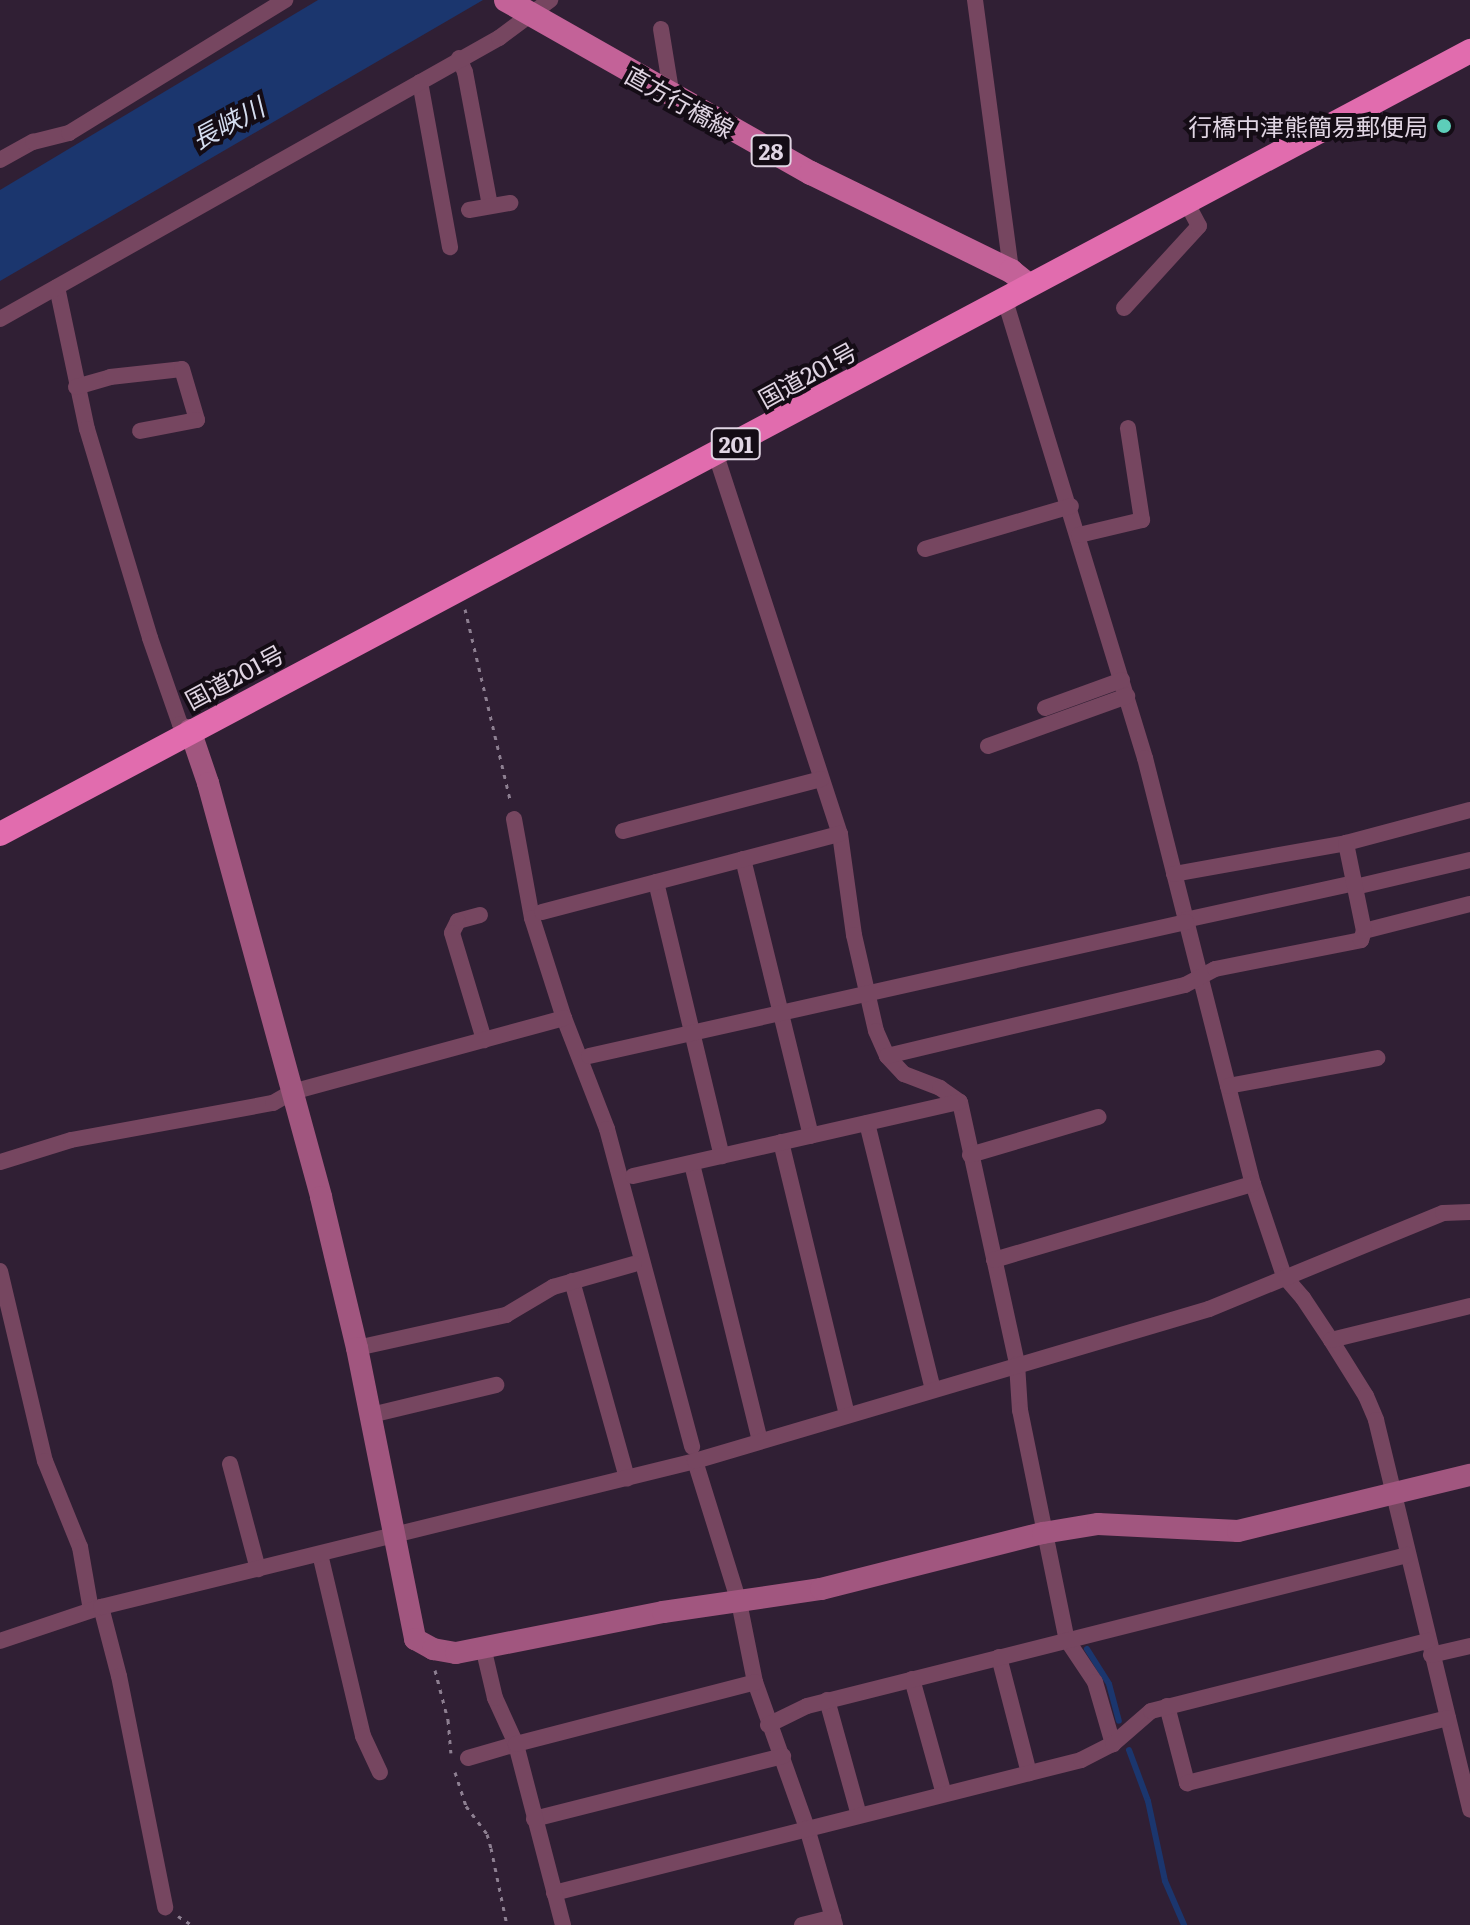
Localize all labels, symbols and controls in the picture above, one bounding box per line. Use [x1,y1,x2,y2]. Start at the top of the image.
street label: 直方行橋線 [621,59,739,143]
water label: 長峡川 [185,90,269,154]
place label: 行橋中津熊簡易郵便局 [1188,112,1428,140]
marker: 行橋中津熊簡易郵便局 [1435,117,1453,135]
road number: 28 [749,133,793,169]
street label: 国道201号 [753,335,861,413]
road number: 201 [710,426,762,462]
street label: 国道201号 [180,638,288,714]

